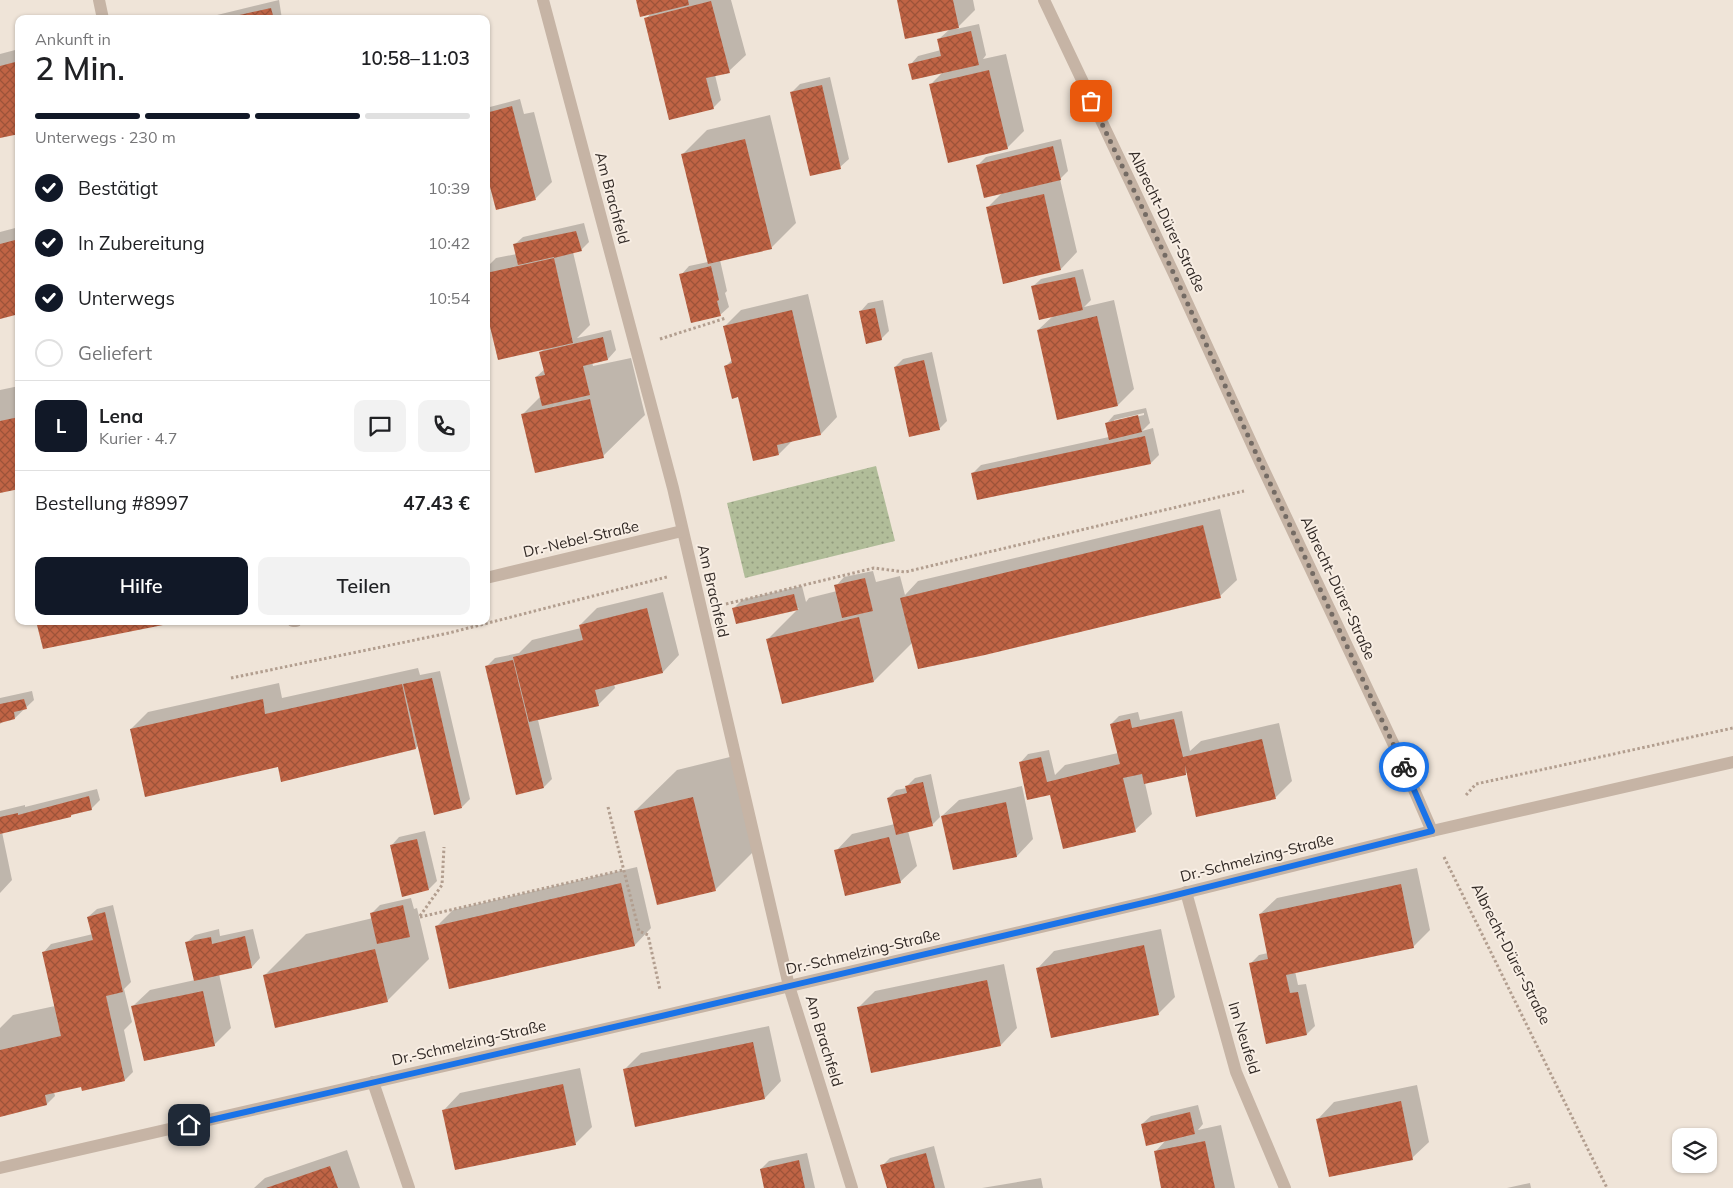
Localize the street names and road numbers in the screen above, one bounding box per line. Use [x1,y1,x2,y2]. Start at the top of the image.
street label: Albrecht-Dürer-Straße [1125,146,1210,295]
street label: Am Brachfeld [591,150,634,246]
street label: Albrecht-Dürer-Straße [1297,513,1380,663]
street label: Dr.-Nebel-Straße [521,516,641,561]
street label: Am Brachfeld [694,543,733,639]
street label: Dr.-Schmelzing-Straße [1178,829,1336,886]
street label: Albrecht-Dürer-Straße [1468,880,1555,1028]
street label: Dr.-Schmelzing-Straße [784,925,942,978]
street label: Am Brachfeld [802,993,847,1089]
street label: Im Neufeld [1224,999,1264,1076]
street label: Dr.-Schmelzing-Straße [390,1016,548,1069]

